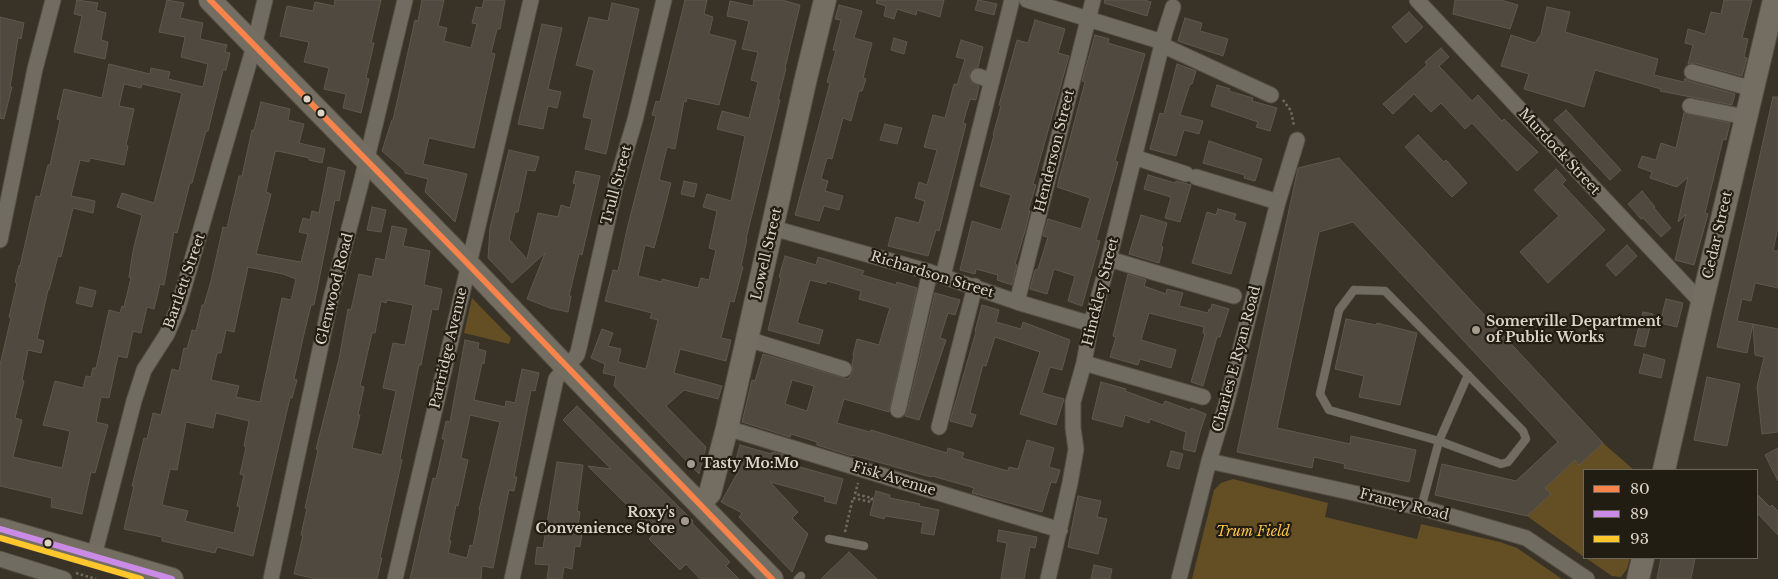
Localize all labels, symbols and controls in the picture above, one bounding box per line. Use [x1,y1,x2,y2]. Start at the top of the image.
street label: Henderson Street [1032,88,1078,214]
unlabelled marker [302,94,312,104]
street label: Murdock Street [1515,105,1603,199]
unlabelled marker [316,108,326,118]
street label: Trull Street [598,143,636,227]
street label: Cedar Street [1700,190,1736,280]
street label: Lowell Street [748,206,786,302]
street label: Bartlett Street [161,231,209,331]
street label: Glenwood Road [313,231,357,347]
street label: Hinckley Street [1079,236,1123,348]
street label: Richardson Street [868,248,996,302]
street label: Charles E Ryan Road [1209,284,1265,434]
street label: Partridge Avenue [427,286,471,410]
place label: Somerville Department of Public Works [1486,314,1661,347]
marker: Somerville Department of Public Works [1470,324,1482,336]
place label: Tasty Mo:Mo [701,456,799,472]
marker: Tasty Mo:Mo [685,458,697,470]
street label: Fisk Avenue [850,458,938,500]
legend [1583,469,1758,559]
text: 80 [1630,479,1650,498]
street label: Franey Road [1358,486,1450,524]
text: 89 [1630,504,1649,523]
place label: Roxy's Convenience Store [536,505,675,538]
marker: Roxy's Convenience Store [679,515,691,527]
park label: Trum Field [1216,524,1290,540]
text: 93 [1630,529,1649,548]
unlabelled marker [43,538,53,548]

